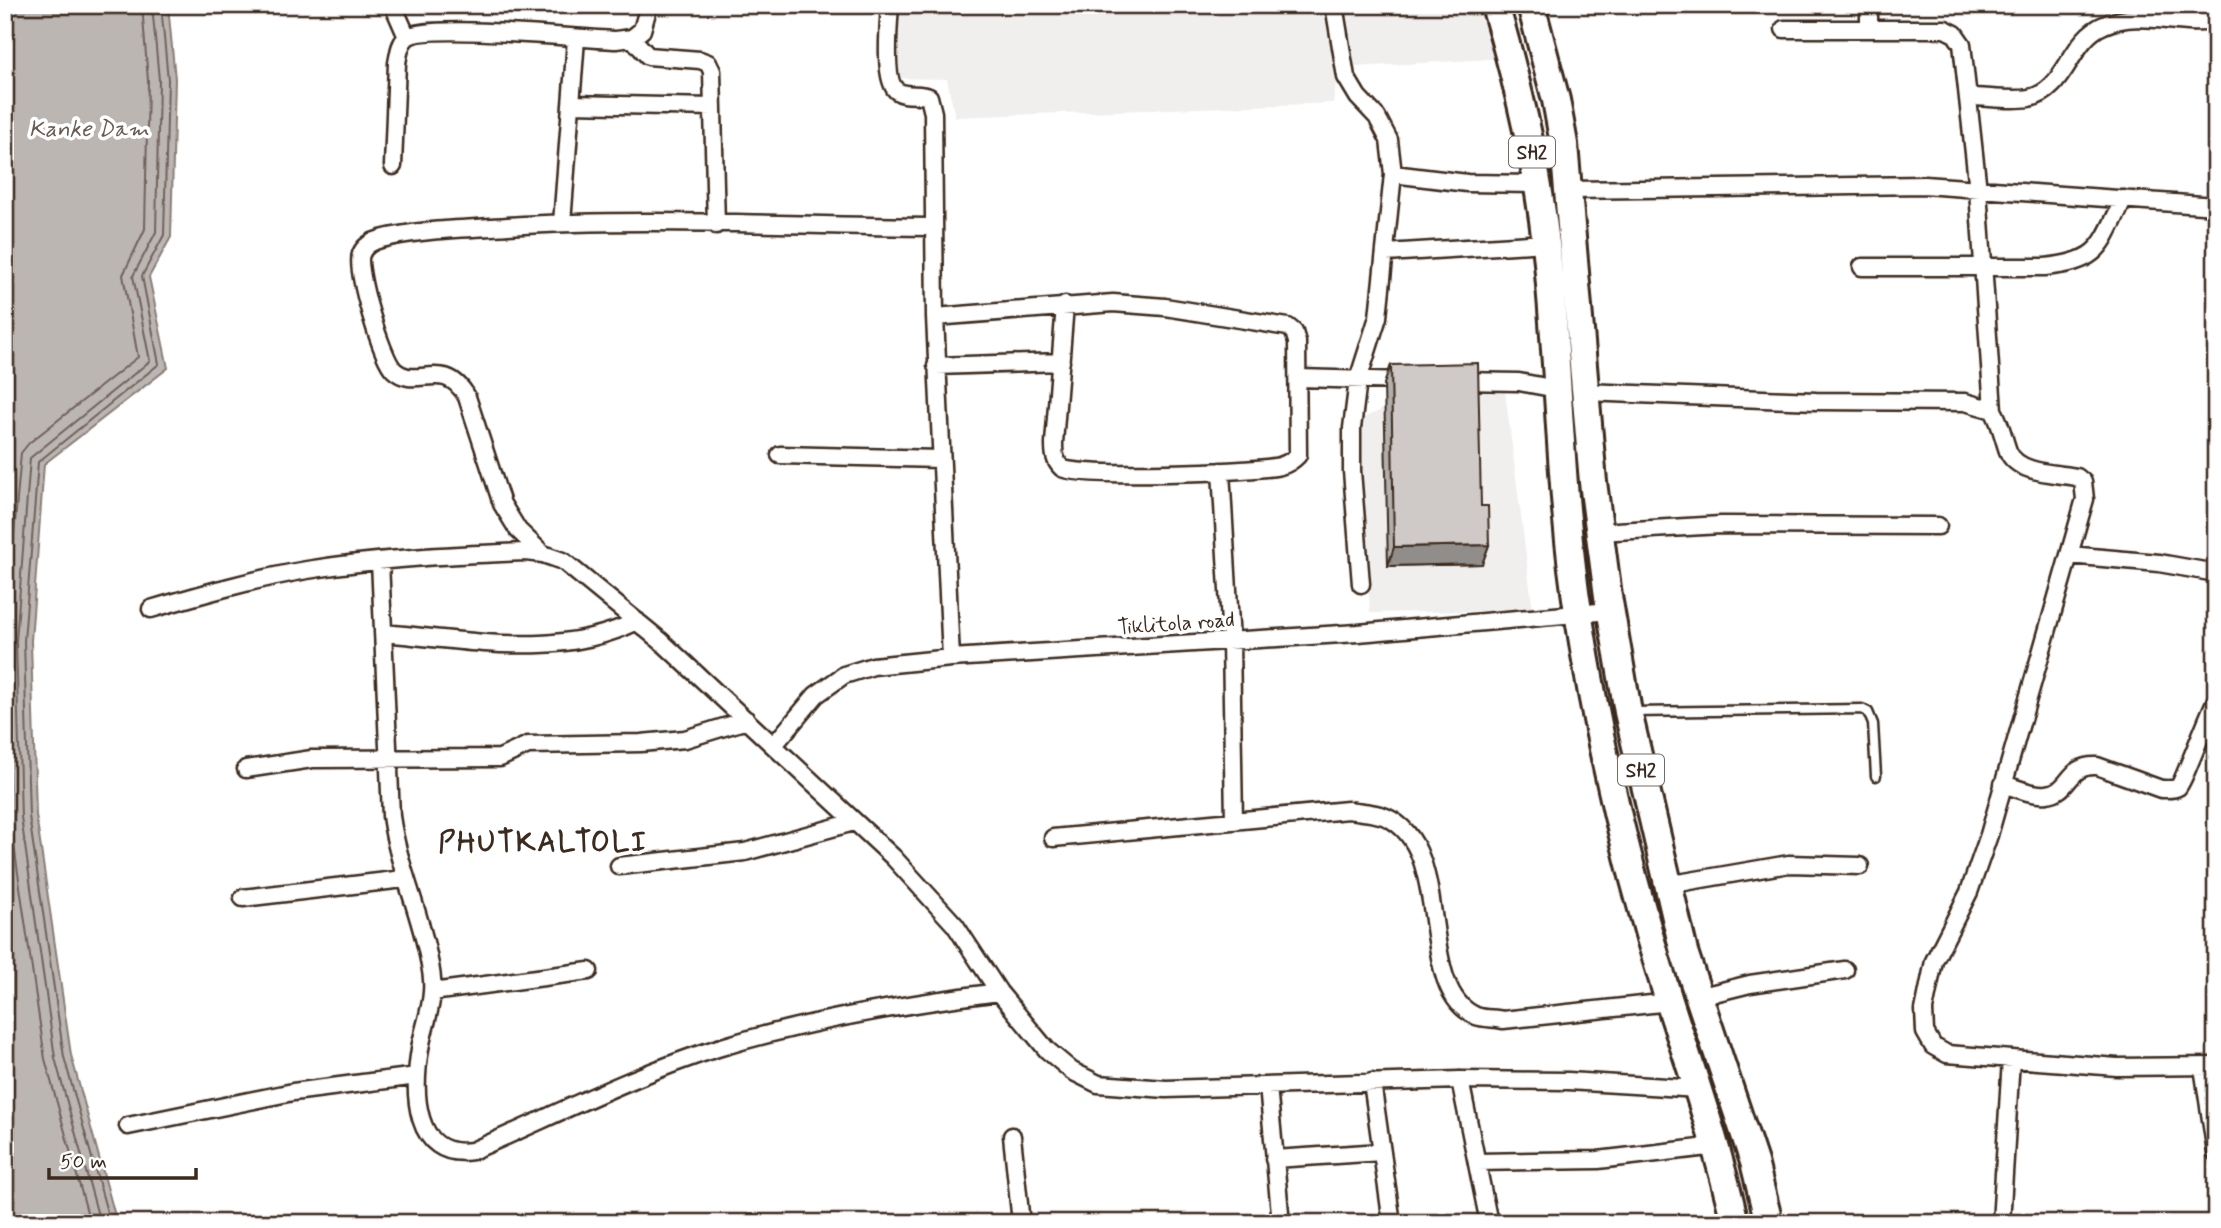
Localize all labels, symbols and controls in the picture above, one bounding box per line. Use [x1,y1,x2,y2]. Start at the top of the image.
water label: Kanke Dam [29,115,149,145]
road number: SH2 [1509,136,1555,168]
street label: Tiklitola road [1116,606,1236,642]
road number: SH2 [1618,754,1664,786]
district label: PHUTKALTOLI [438,825,648,862]
scale bar [49,1137,196,1181]
text: 50 m [60,1148,107,1176]

